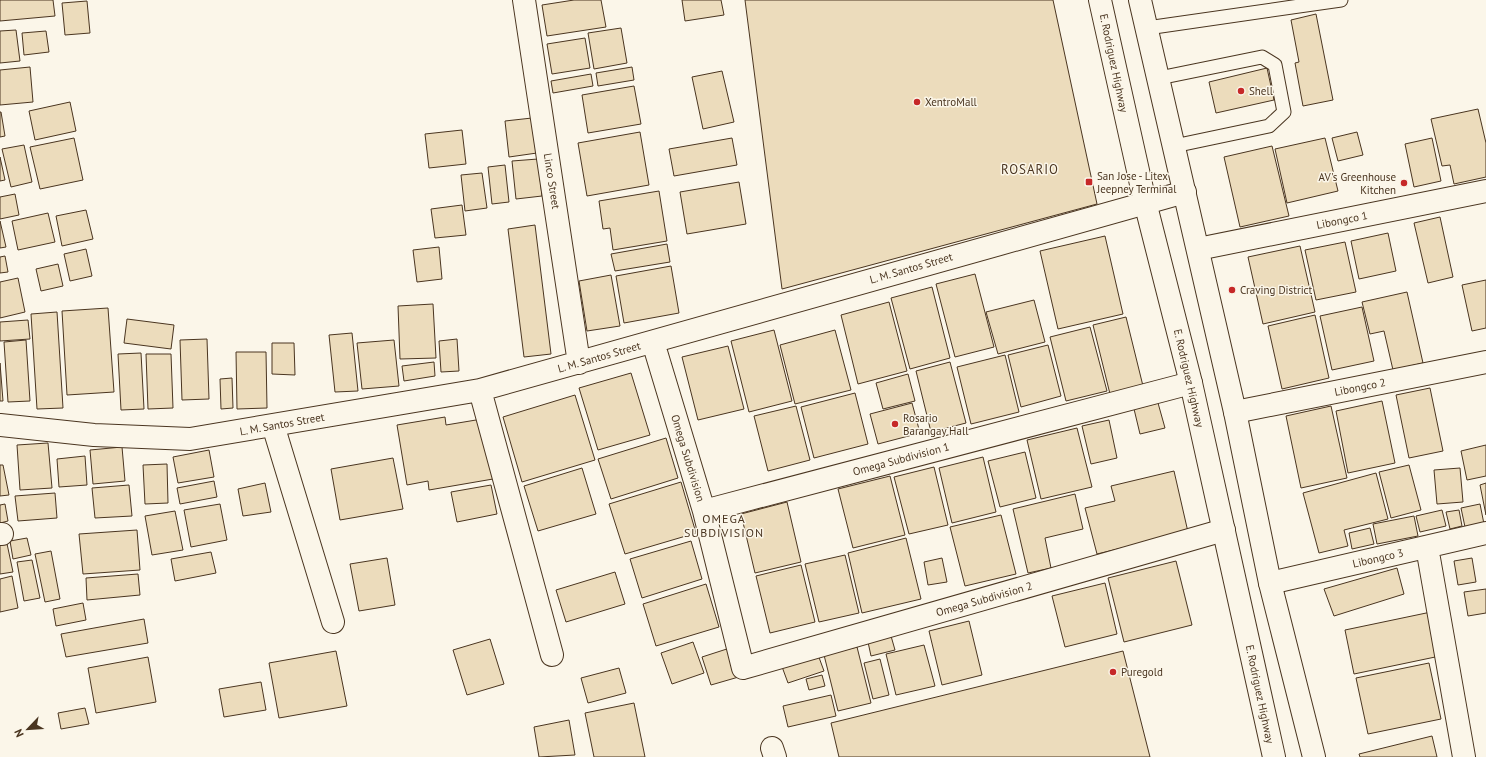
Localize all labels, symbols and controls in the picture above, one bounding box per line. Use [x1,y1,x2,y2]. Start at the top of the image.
street label: E. Rodriguez Highway [1097,12,1131,115]
place label: Shell [1249,84,1274,98]
marker: Shell [1236,86,1246,96]
place label: XentroMall [925,95,978,109]
marker: XentroMall [912,97,922,107]
street label: Linco Street [541,152,563,210]
district label: ROSARIO [1001,161,1059,178]
place label: San Jose - Litex Jeepney Terminal [1096,169,1177,196]
place label: AV's Greenhouse Kitchen [1318,170,1396,197]
marker: San Jose - Litex Jeepney Terminal [1084,177,1094,187]
marker: AV's Greenhouse Kitchen [1399,178,1409,188]
street label: Libongco 1 [1315,208,1369,232]
street label: L. M. Santos Street [868,249,954,287]
place label: Craving District [1240,283,1313,297]
marker: Craving District [1227,285,1237,295]
street label: E. Rodriguez Highway [1171,327,1207,429]
street label: L. M. Santos Street [556,338,642,376]
street label: Libongco 2 [1333,375,1387,399]
street label: L. M. Santos Street [239,410,326,438]
place label: Rosario Barangay Hall [903,411,969,438]
street label: Omega Subdivision [668,413,708,503]
marker: Rosario Barangay Hall [890,419,900,429]
street label: Omega Subdivision 1 [851,439,951,479]
district label: OMEGA SUBDIVISION [684,511,764,540]
street label: Libongco 3 [1351,545,1405,571]
street label: Omega Subdivision 2 [934,579,1034,619]
street label: E. Rodriguez Highway [1243,643,1277,746]
place label: Puregold [1121,665,1163,679]
marker: Puregold [1108,667,1118,677]
north arrow [8,709,48,749]
text: N [11,727,27,739]

